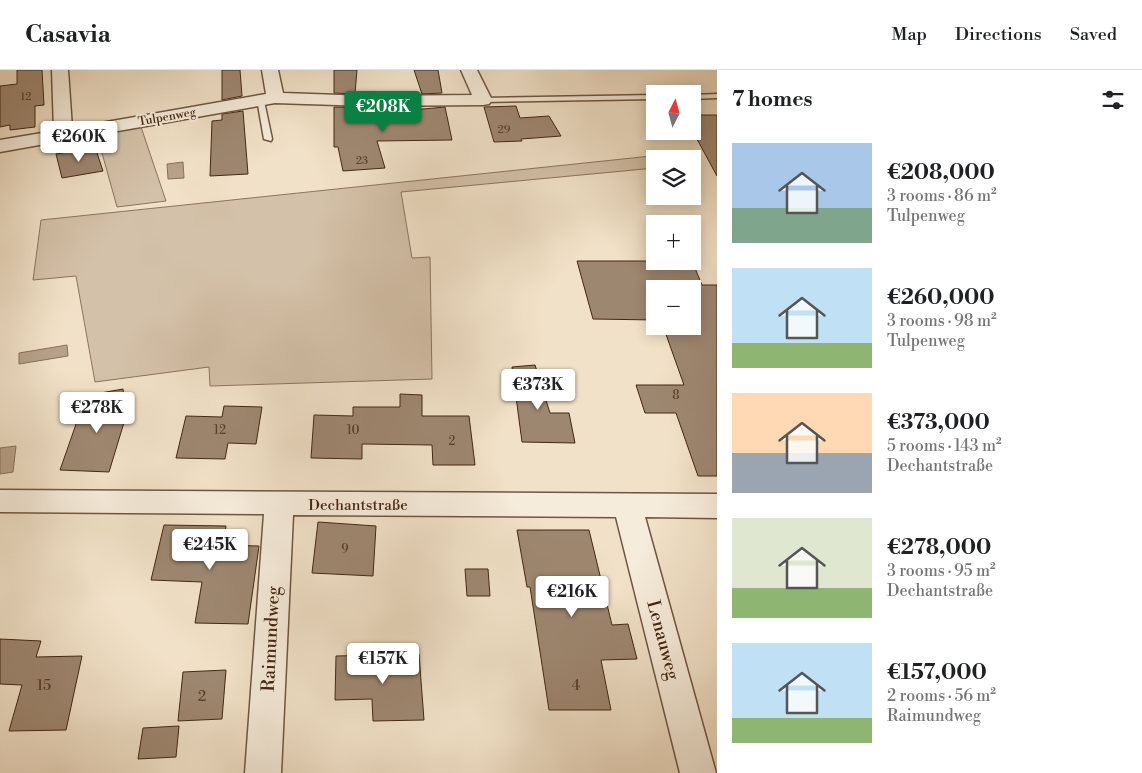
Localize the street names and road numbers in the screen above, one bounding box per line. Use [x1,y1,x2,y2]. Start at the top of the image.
street label: Tulpenweg [137,104,198,129]
street label: Dechantstraße [308,496,408,515]
street label: Raimundweg [257,585,285,692]
street label: Lenauweg [641,598,685,683]

